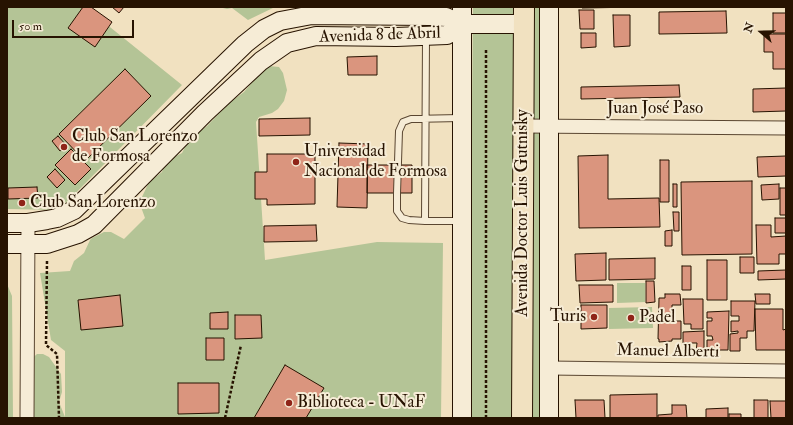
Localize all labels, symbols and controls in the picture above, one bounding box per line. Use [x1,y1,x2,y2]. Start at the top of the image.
scale bar [14,12,136,38]
north arrow [741,12,781,52]
text: 50 m [19,19,42,34]
text: N [741,21,757,35]
street label: Avenida 8 de Abril [319,24,441,48]
street label: Juan José Paso [607,99,703,119]
street label: Avenida Doctor Luis Gutnisky [513,109,533,317]
place label: Club San Lorenzo de Formosa [72,127,197,167]
marker: Club San Lorenzo de Formosa [59,142,69,152]
place label: Universidad Nacional de Formosa [304,142,447,182]
marker: Universidad Nacional de Formosa [291,157,301,167]
place label: Club San Lorenzo [30,193,155,213]
marker: Club San Lorenzo [17,198,27,208]
place label: Turis [550,307,586,327]
place label: Padel [639,308,675,328]
marker: Turis [589,312,599,322]
marker: Padel [626,313,636,323]
street label: Manuel Alberti [616,341,720,363]
place label: Biblioteca - UNaF [297,393,425,413]
marker: Biblioteca - UNaF [284,398,294,408]

